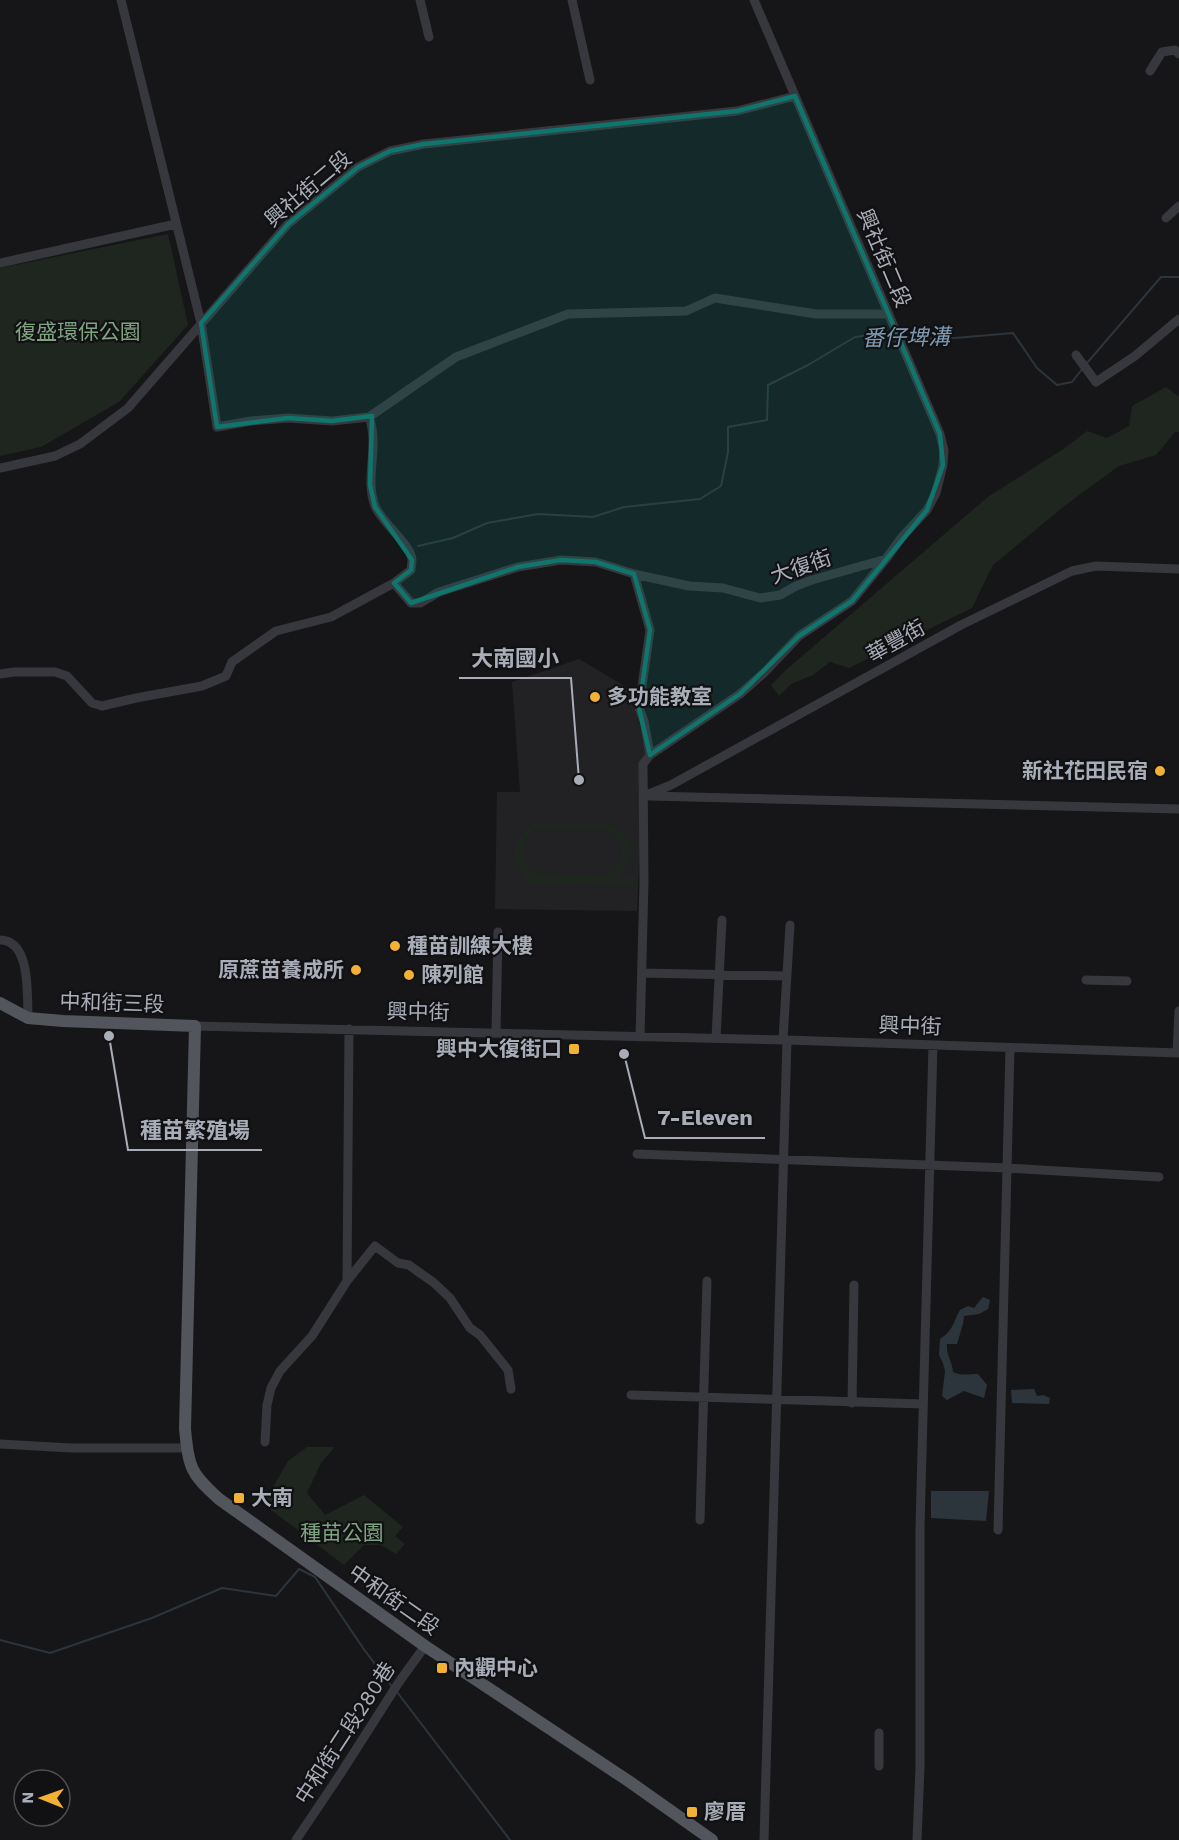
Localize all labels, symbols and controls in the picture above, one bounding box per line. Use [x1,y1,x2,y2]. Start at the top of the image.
street label: 興社街二段 [259,145,356,232]
street label: 興社街二段 [852,205,916,311]
park label: 復盛環保公園 [15,319,141,344]
water label: 番仔埤溝 [862,324,953,351]
street label: 大復街 [767,544,835,589]
street label: 華豐街 [862,614,929,667]
callout: 大南國小 [459,638,571,678]
text: 大南國小 [471,646,559,671]
place label: 多功能教室 [607,684,712,709]
marker: 多功能教室 [588,690,602,704]
place label: 新社花田民宿 [1022,758,1148,783]
marker: 新社花田民宿 [1153,764,1167,778]
place label: 種苗訓練大樓 [407,933,533,958]
marker: 種苗訓練大樓 [388,939,402,953]
place label: 原蔗苗養成所 [218,957,344,982]
place label: 陳列館 [421,962,484,987]
marker: 原蔗苗養成所 [349,963,363,977]
marker: 陳列館 [402,968,416,982]
street label: 中和街三段 [59,988,165,1017]
street label: 興中街 [386,998,450,1025]
street label: 興中街 [878,1012,942,1039]
place label: 興中大復街口 [436,1036,562,1061]
marker: 興中大復街口 [567,1042,581,1056]
callout: 7-Eleven [645,1098,765,1138]
text: 7-Eleven [657,1105,753,1130]
callout: 種苗繁殖場 [128,1110,262,1150]
text: 種苗繁殖場 [140,1118,250,1143]
place label: 大南 [251,1485,293,1510]
marker: 大南 [232,1491,246,1505]
park label: 種苗公園 [300,1520,384,1545]
street label: 中和街二段 [344,1559,444,1640]
place label: 內觀中心 [454,1655,538,1680]
street label: 中和街二段280巷 [289,1657,400,1808]
marker: 內觀中心 [435,1661,449,1675]
north arrow [12,1768,72,1828]
text: N [18,1792,37,1804]
place label: 廖厝 [704,1799,746,1824]
marker: 廖厝 [685,1805,699,1819]

